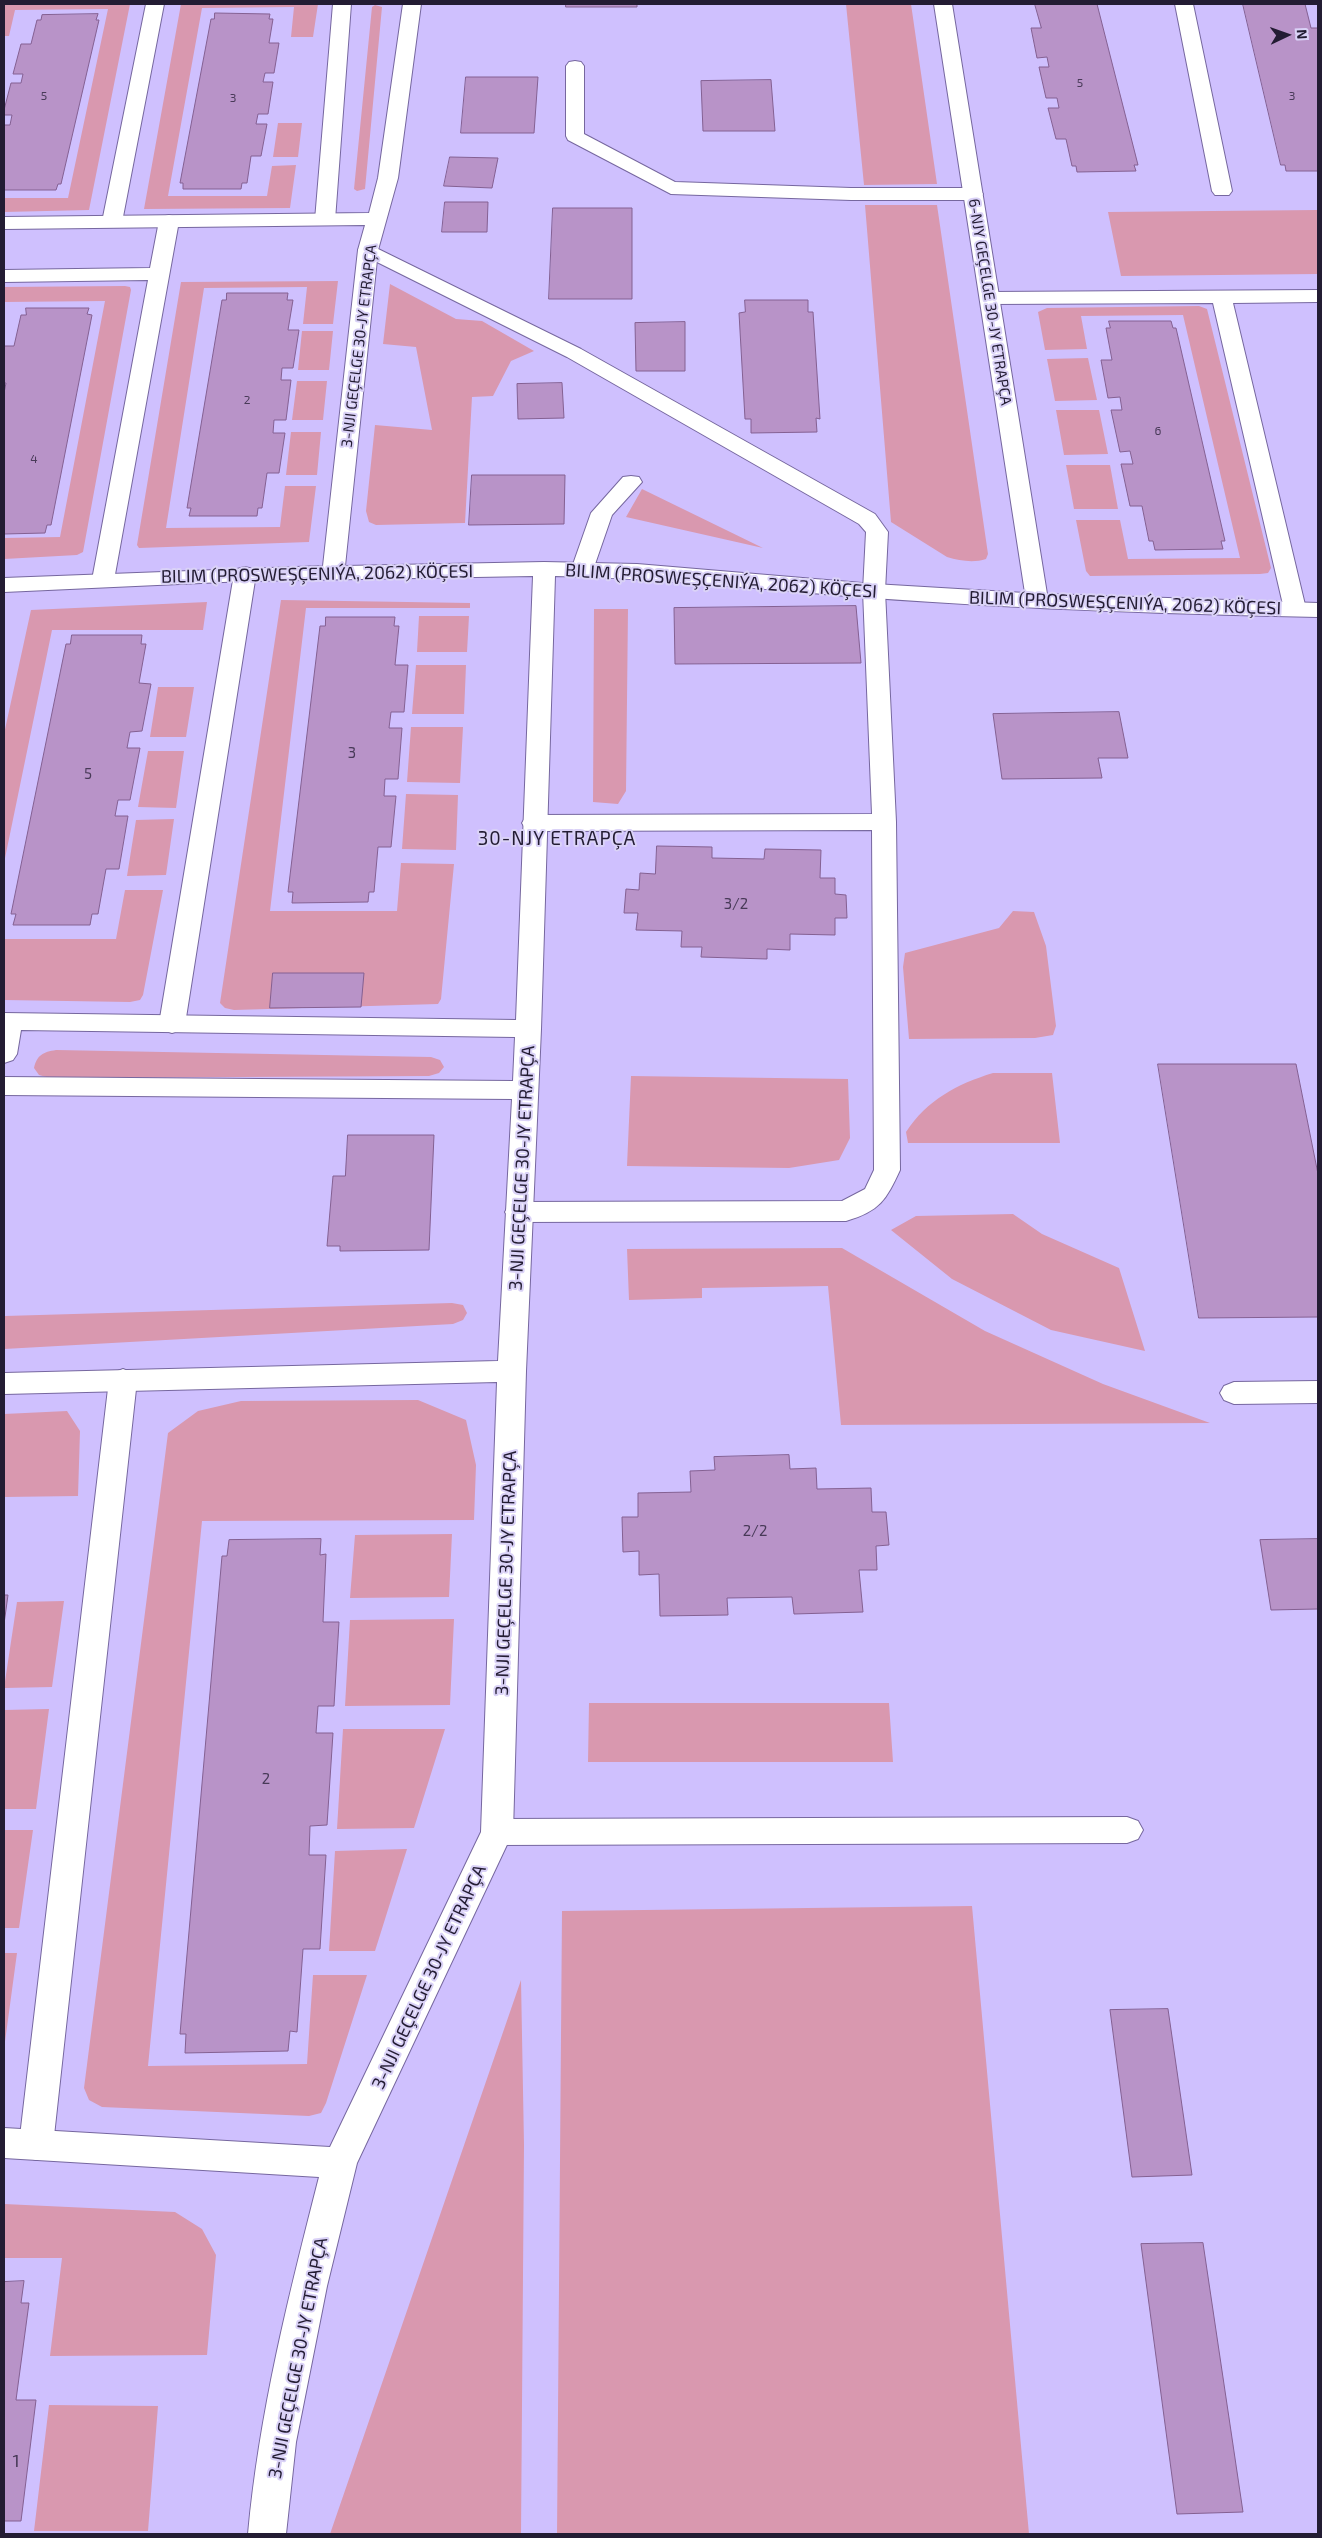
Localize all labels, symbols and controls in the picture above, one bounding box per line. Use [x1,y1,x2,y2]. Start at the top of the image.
north arrow [1262,10,1312,60]
text: N [1294,29,1311,40]
house number: 5 [1077,76,1083,90]
house number: 5 [41,89,47,103]
house number: 3 [1289,89,1295,103]
house number: 3 [230,91,236,105]
street label: 6-NJY GEÇELGE 30-JY ETRAPÇA [965,197,1015,407]
street label: 3-NJI GEÇELGE 30-JY ETRAPÇA [338,244,380,448]
house number: 2 [244,393,250,407]
house number: 6 [1155,424,1161,438]
house number: 4 [30,452,38,466]
street label: BILIM (PROSWEŞÇENIÝA, 2062) KÖÇESI [564,559,878,603]
street label: BILIM (PROSWEŞÇENIÝA, 2062) KÖÇESI [161,560,473,588]
street label: BILIM (PROSWEŞÇENIÝA, 2062) KÖÇESI [969,587,1281,619]
house number: 3 [348,744,356,762]
house number: 5 [84,765,92,783]
district label: 30-NJY ETRAPÇA [476,828,638,850]
house number: 3/2 [724,895,748,913]
street label: 3-NJI GEÇELGE 30-JY ETRAPÇA [505,1045,539,1291]
street label: 3-NJI GEÇELGE 30-JY ETRAPÇA [491,1450,521,1696]
house number: 2/2 [743,1522,767,1540]
house number: 2 [262,1770,270,1788]
street label: 3-NJI GEÇELGE 30-JY ETRAPÇA [367,1861,491,2093]
street label: 3-NJI GEÇELGE 30-JY ETRAPÇA [264,2236,332,2480]
house number: 1 [12,2450,20,2472]

